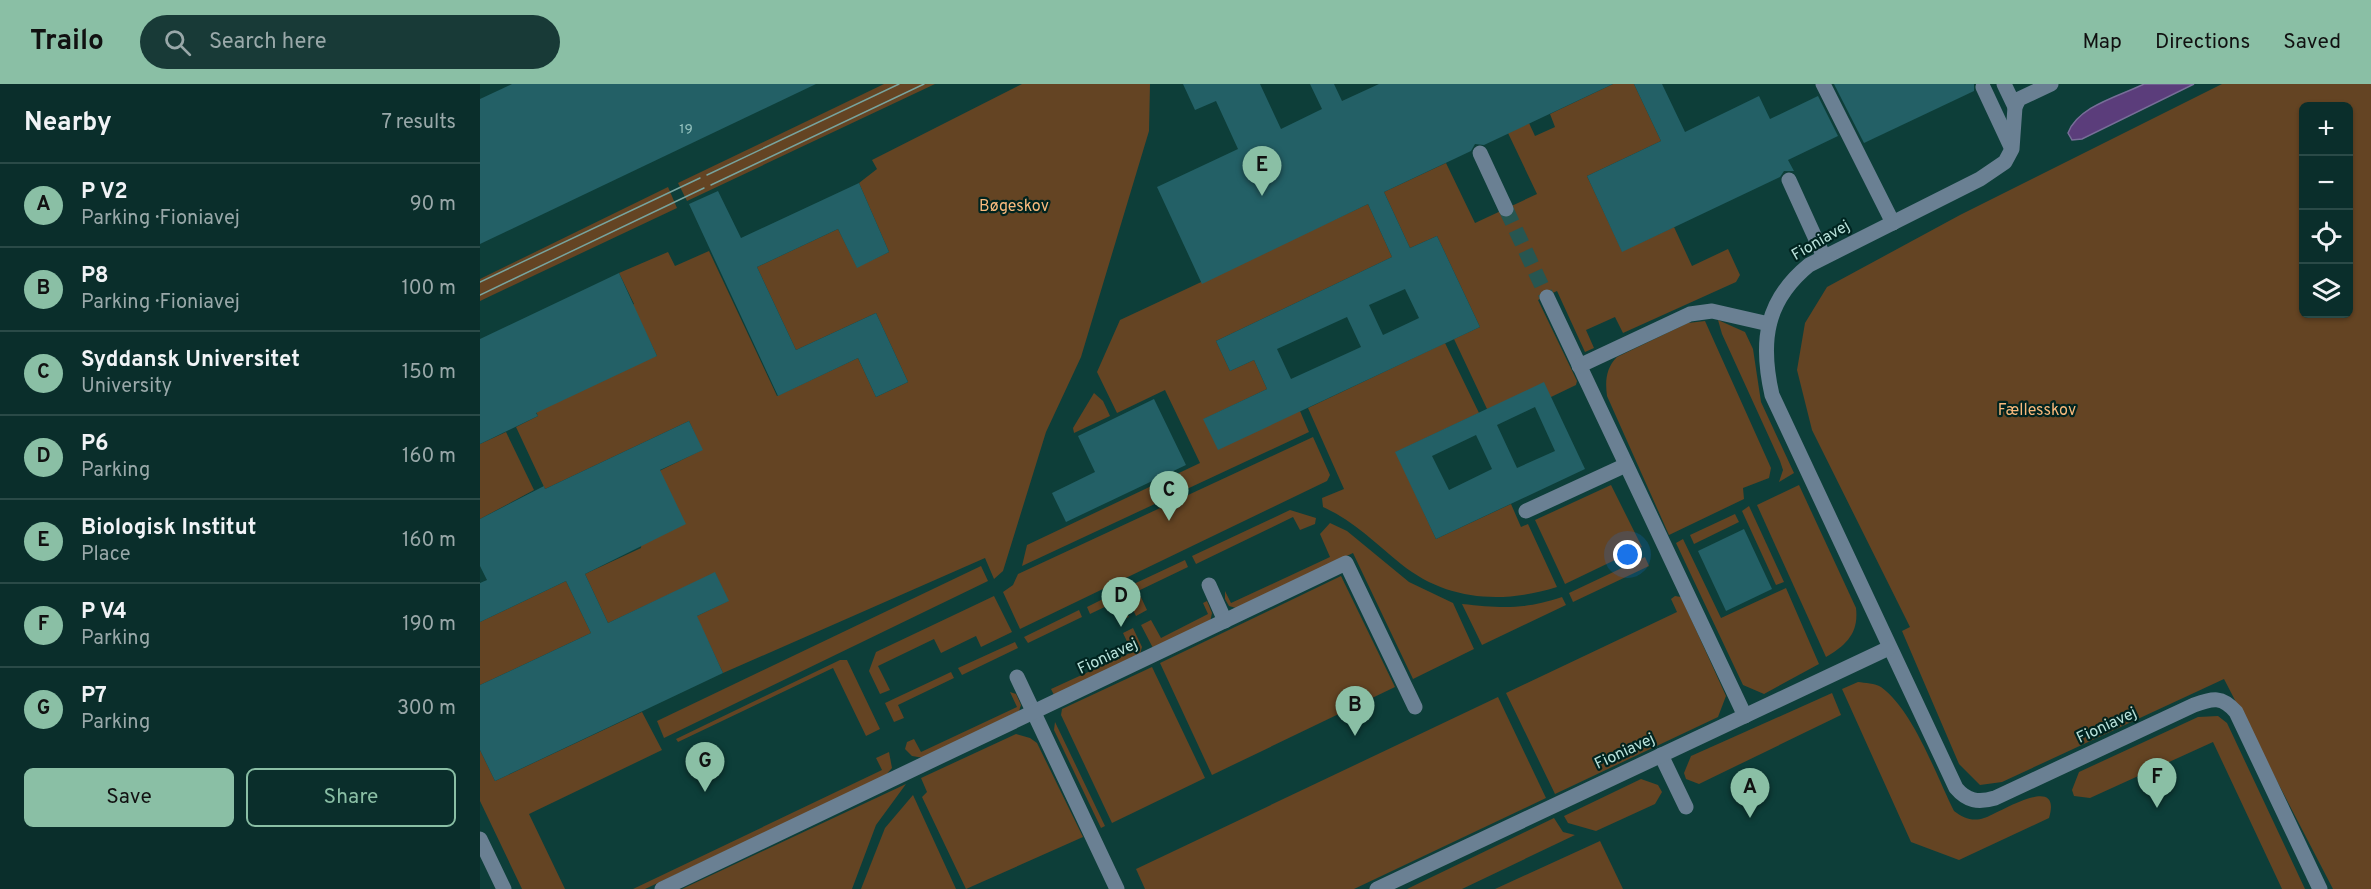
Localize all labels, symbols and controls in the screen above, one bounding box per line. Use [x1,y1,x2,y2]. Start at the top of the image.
search box [140,15,560,69]
text: Trailo [30,24,104,60]
icon: search [161,26,194,59]
text: Search here [209,29,326,56]
text: Map [2082,29,2122,56]
text: Directions [2155,29,2250,56]
text: Saved [2283,29,2341,56]
map controls [2299,102,2353,318]
button: + [2299,102,2353,156]
text: Nearby [24,107,112,140]
text: 7 results [381,110,456,136]
house number: 19 [679,121,693,138]
pin: E [1242,147,1282,196]
button: − [2299,156,2353,210]
text: P V2 [81,179,128,206]
text: A [36,192,51,218]
text: 90 m [410,192,456,218]
park label: Bøgeskov [979,197,1049,217]
text: Parking · Fioniavej [81,206,240,232]
button: locate [2299,210,2353,264]
street label: Fioniavej [1788,216,1854,266]
text: P8 [81,263,109,290]
button: layers [2299,264,2353,318]
text: B [37,276,50,302]
text: 100 m [401,276,456,302]
text: Parking · Fioniavej [81,290,240,316]
text: Syddansk Universitet [81,347,300,374]
text: C [37,360,50,386]
text: 150 m [402,360,456,386]
text: University [81,374,172,400]
park label: Fællesskov [1998,401,2076,421]
text: P6 [81,431,109,458]
text: D [36,444,51,470]
text: 160 m [402,444,456,470]
text: Parking [81,458,150,484]
pin: C [1150,472,1188,521]
text: Biologisk Institut [81,515,256,542]
text: E [37,528,50,554]
text: 160 m [402,528,456,554]
your location [1613,540,1642,569]
text: Place [81,542,131,568]
pin: D [1102,578,1140,627]
text: P V4 [81,599,127,626]
text: F [38,612,49,638]
text: 190 m [402,612,456,638]
text: Parking [81,626,150,652]
street label: Fioniavej [1075,634,1141,680]
text: P7 [81,683,107,710]
pin: B [1336,686,1374,736]
text: G [37,696,50,722]
text: 300 m [397,696,456,722]
street label: Fioniavej [2074,703,2140,749]
text: Parking [81,710,150,736]
street label: Fioniavej [1592,729,1658,775]
pin: G [686,742,724,792]
pin: F [2138,758,2176,808]
button: Save [24,768,234,827]
button: Share [246,768,456,827]
pin: A [1730,768,1770,818]

